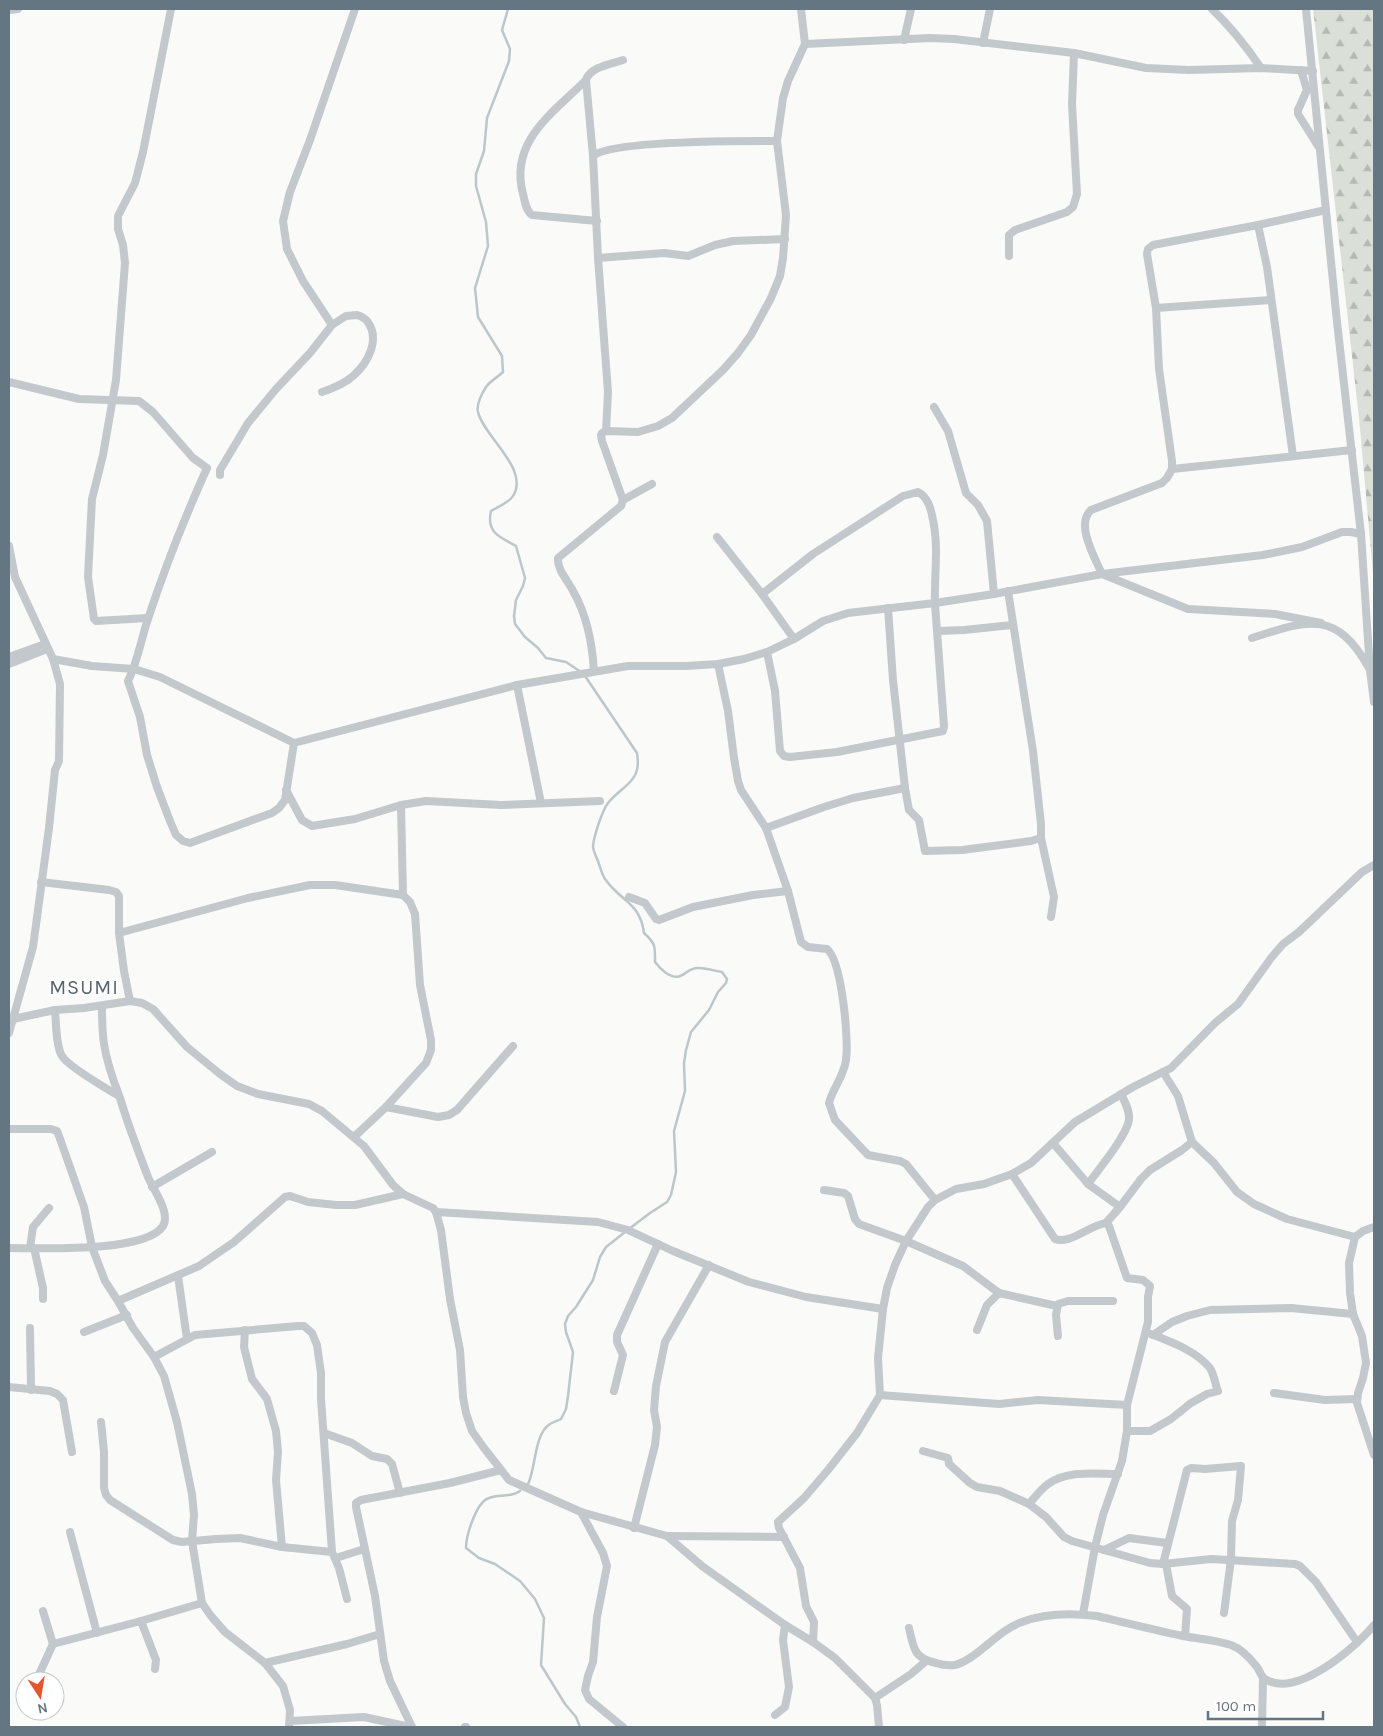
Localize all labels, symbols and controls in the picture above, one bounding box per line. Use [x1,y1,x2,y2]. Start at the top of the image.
district label: MSUMI [49,976,119,999]
north arrow [15,1671,65,1721]
scale bar [1208,1688,1323,1720]
text: 100 m [1216,1697,1256,1715]
text: N [36,1699,49,1718]

